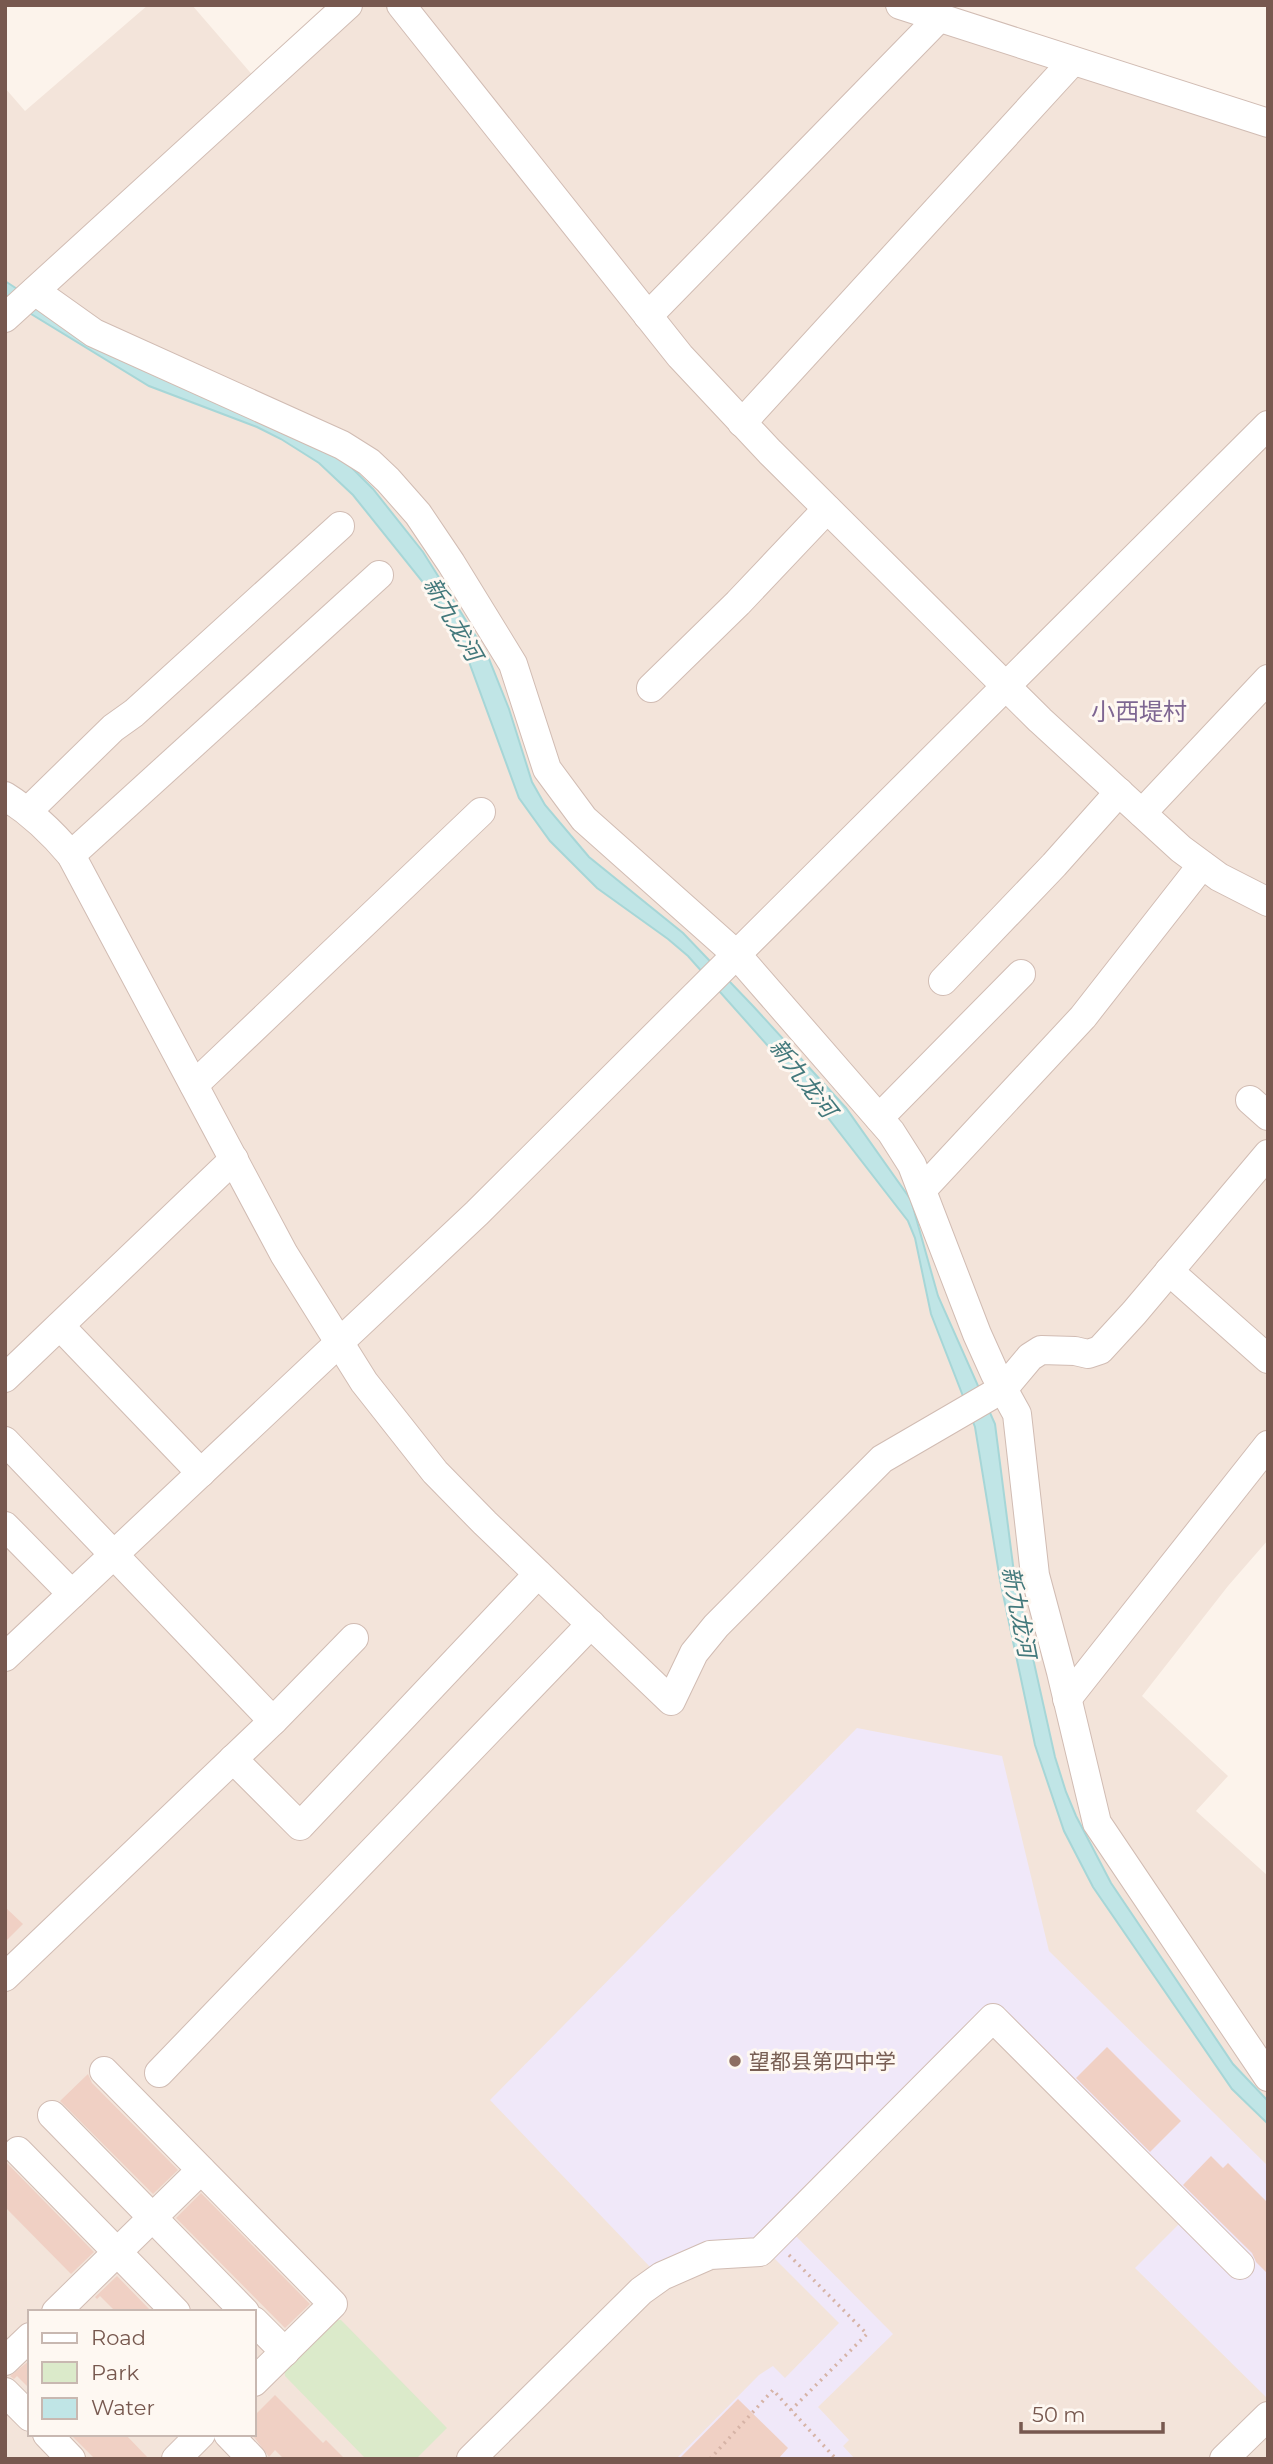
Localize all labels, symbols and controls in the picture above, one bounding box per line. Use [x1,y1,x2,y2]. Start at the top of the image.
water label: 新九龙河 [418,572,490,669]
district label: 小西堤村 [1091,697,1187,726]
water label: 新九龙河 [764,1033,845,1126]
water label: 新九龙河 [996,1564,1042,1664]
place label: 望都县第四中学 [749,2049,896,2074]
marker: 望都县第四中学 [727,2053,743,2069]
legend [28,2310,256,2436]
text: Road [91,2325,146,2350]
text: Park [91,2360,139,2385]
scale bar [1021,2390,1163,2434]
text: Water [91,2395,155,2420]
text: 50 m [1032,2402,1086,2427]

